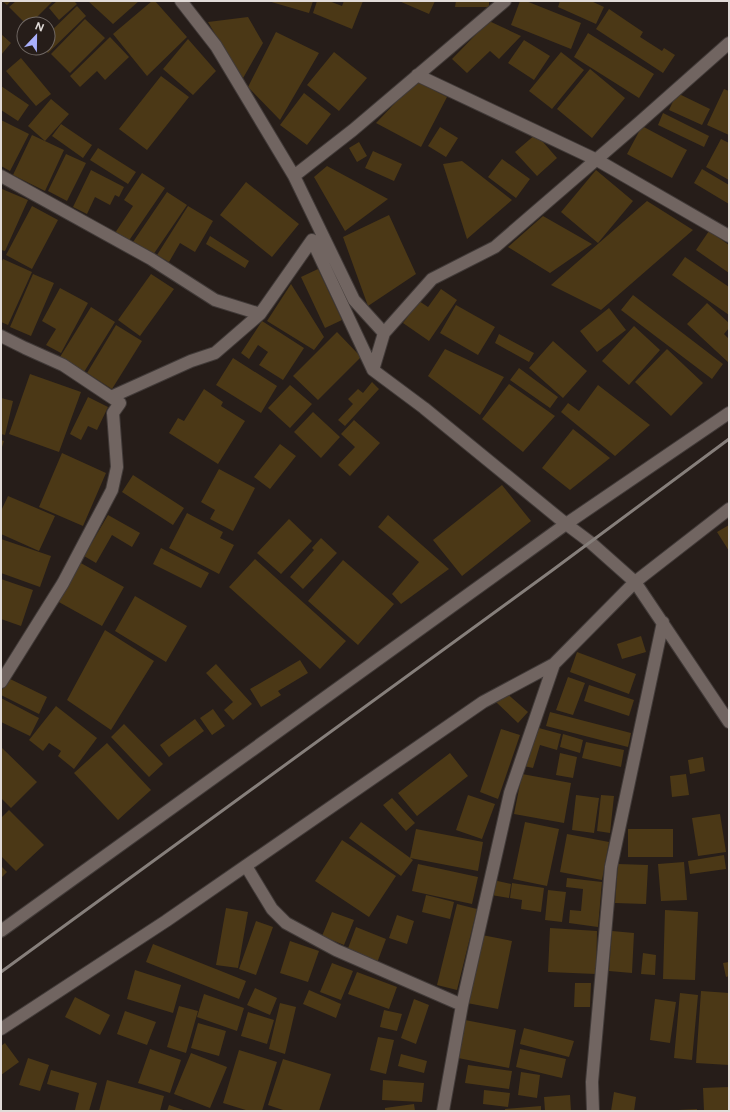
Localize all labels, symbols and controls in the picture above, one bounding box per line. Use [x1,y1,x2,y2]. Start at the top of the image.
north arrow [16,16,56,56]
text: N [33,20,46,35]

